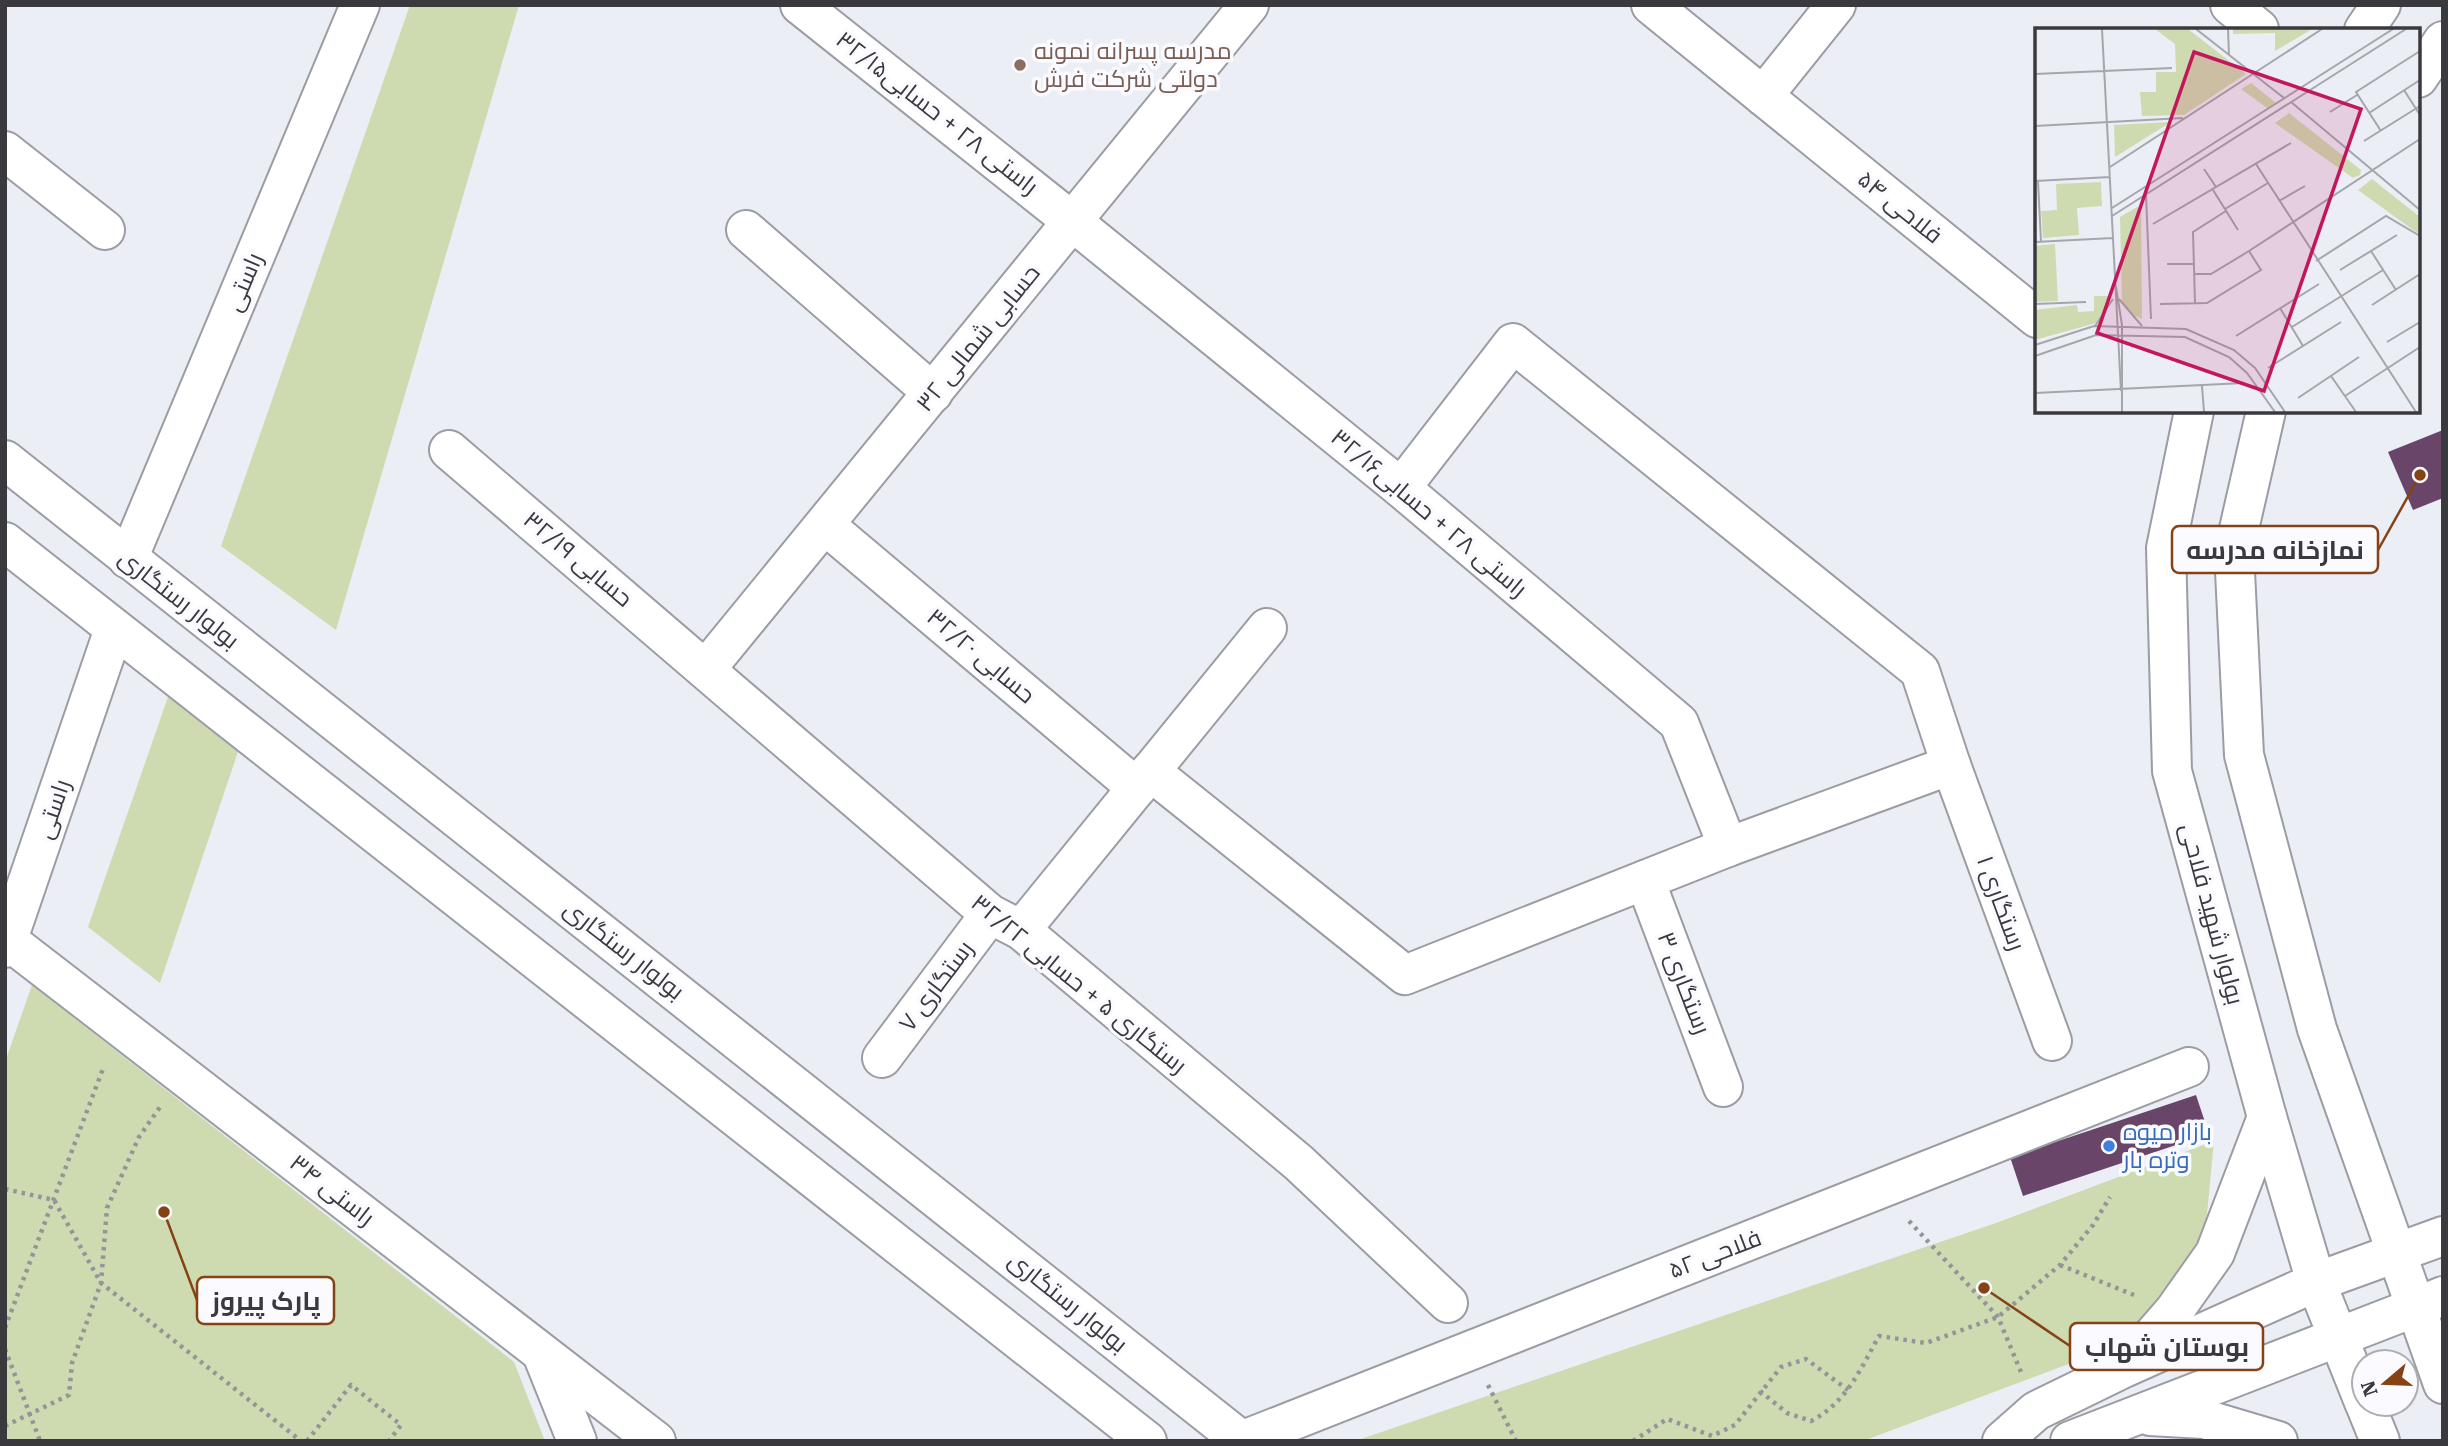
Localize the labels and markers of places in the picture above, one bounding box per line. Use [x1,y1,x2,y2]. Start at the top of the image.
place label: مدرسه پسرانه نمونه دولتی شرکت فرش [1034,37,1232,93]
marker: مدرسه پسرانه نمونه دولتی شرکت فرش [1012,57,1028,73]
callout: نمازخانه مدرسه [2172,526,2378,573]
place label: بازار میوه وتره بار [2121,1118,2212,1174]
marker: بازار میوه وتره بار [2101,1138,2117,1154]
callout: پارک پیروز [197,1277,334,1324]
callout: بوستان شهاب [2070,1323,2263,1370]

